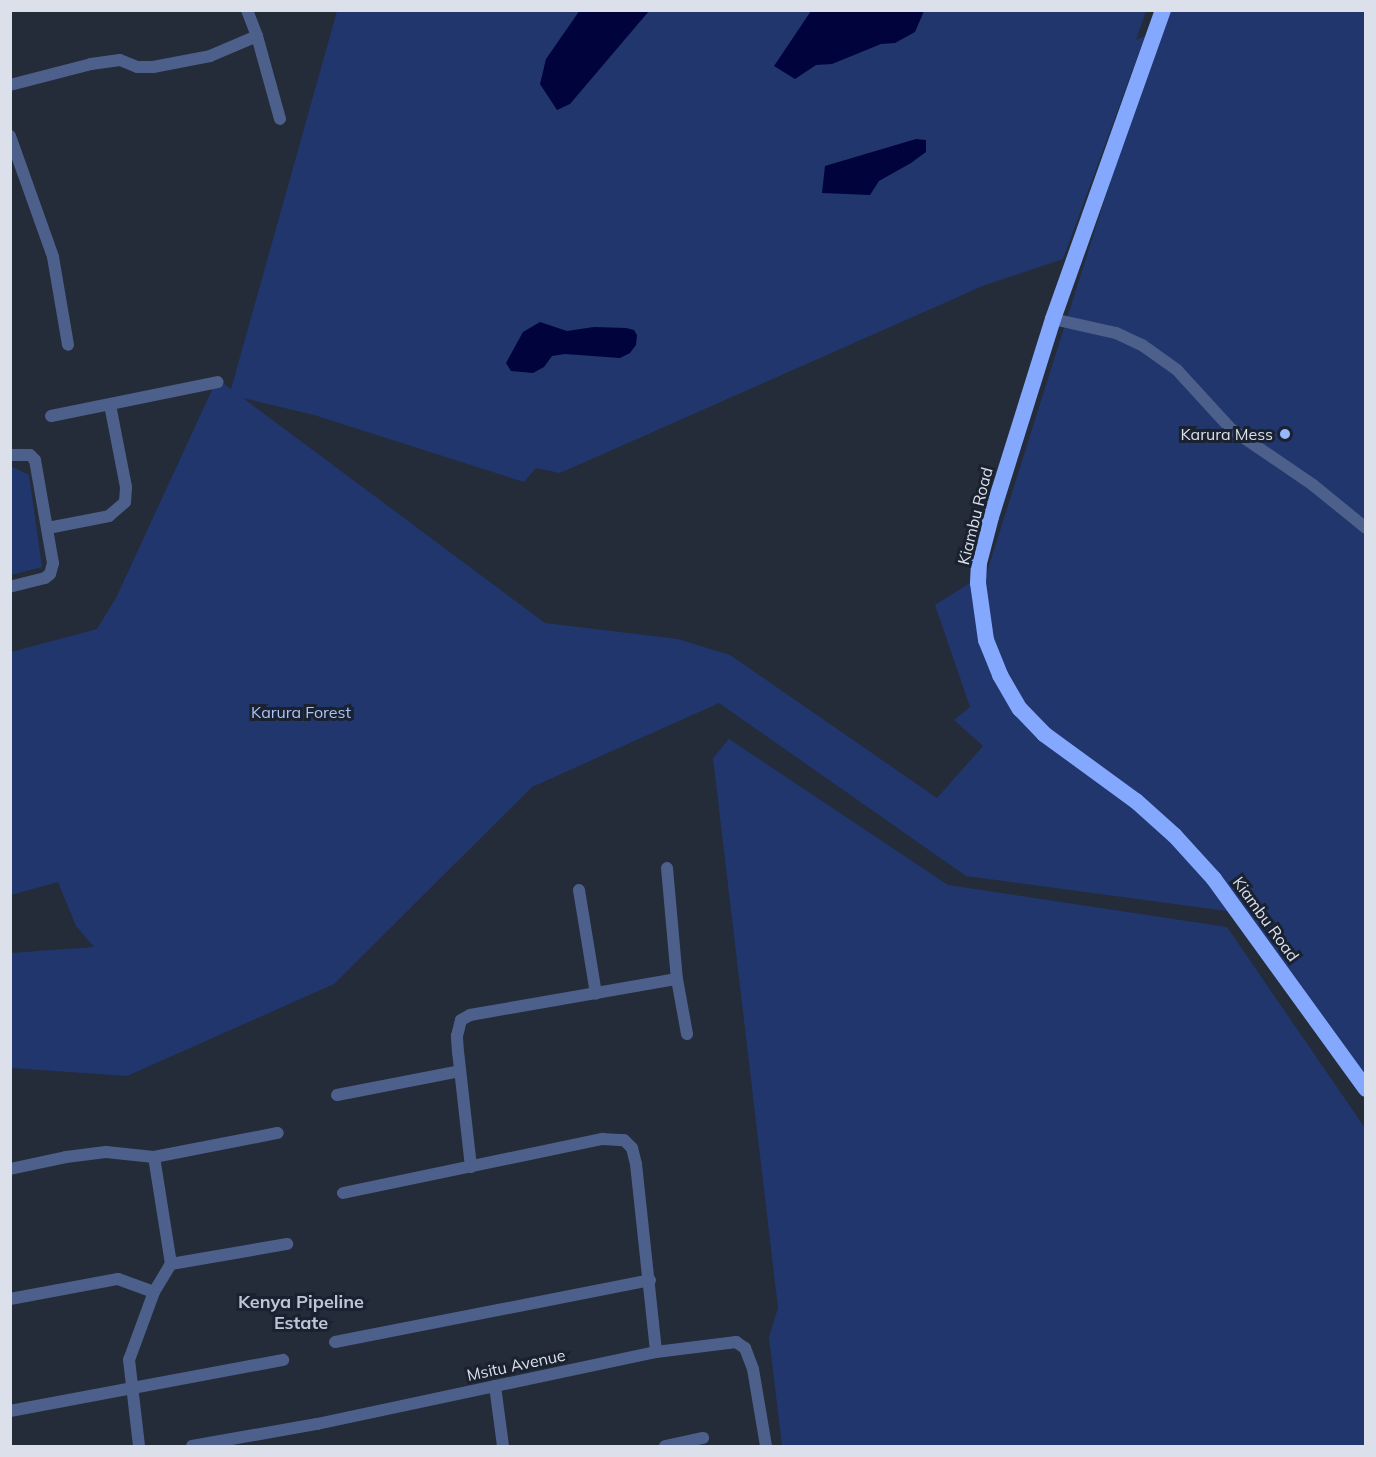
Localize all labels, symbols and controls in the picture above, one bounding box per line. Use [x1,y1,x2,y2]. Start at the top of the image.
place label: Karura Mess [1180,424,1273,444]
marker: Karura Mess [1278,427,1292,441]
street label: Kiambu Road [954,465,996,567]
park label: Karura Forest [251,702,351,722]
street label: Kiambu Road [1229,873,1303,965]
district label: Kenya Pipeline Estate [238,1292,364,1334]
street label: Msitu Avenue [465,1345,567,1385]

